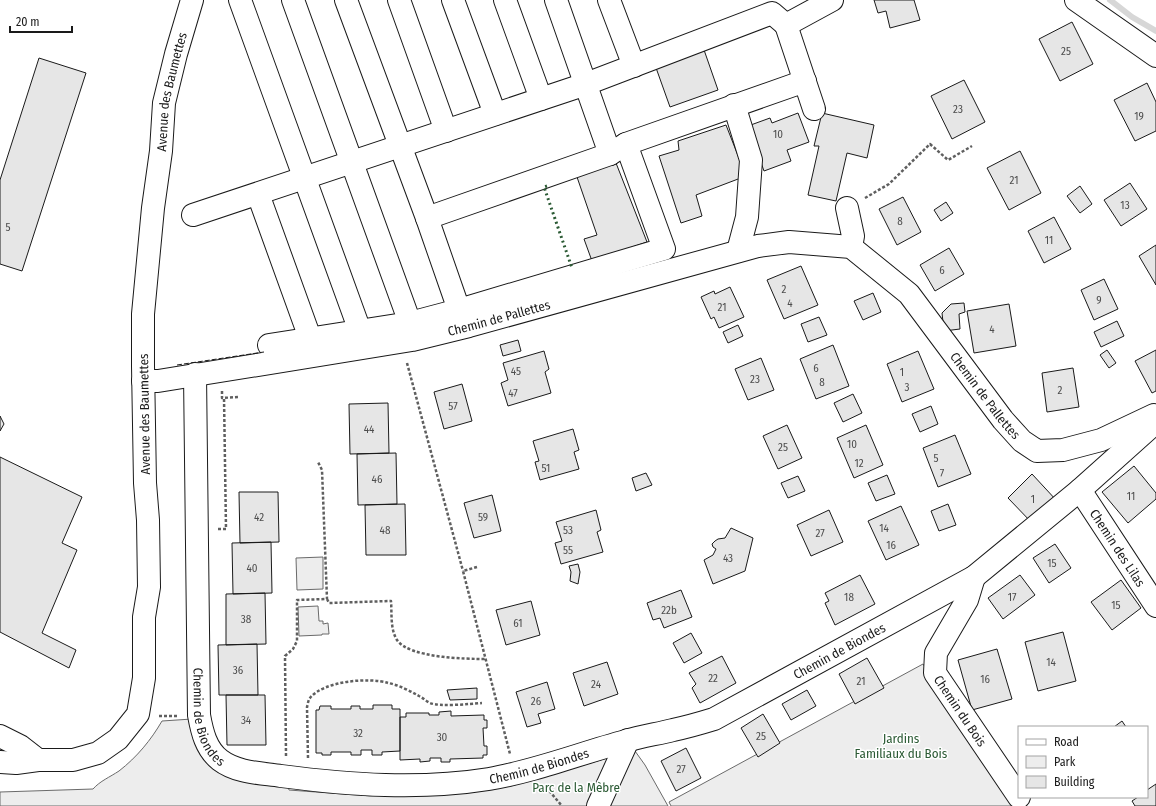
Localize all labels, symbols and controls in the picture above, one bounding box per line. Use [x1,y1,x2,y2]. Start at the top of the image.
scale bar [10,8,72,34]
text: 20 m [16,15,40,29]
street label: Avenue des Baumettes [154,30,190,152]
house number: 25 [1061,45,1071,58]
house number: 23 [953,103,963,116]
house number: 19 [1134,110,1144,123]
house number: 10 [773,128,783,141]
house number: 21 [1010,174,1018,187]
house number: 13 [1120,199,1130,212]
house number: 8 [897,215,903,228]
house number: 5 [5,221,11,234]
house number: 11 [1045,234,1053,247]
house number: 6 [939,264,945,277]
house number: 2 [782,283,787,296]
house number: 9 [1096,294,1102,307]
street label: Chemin de Pallettes [446,297,552,339]
house number: 4 [787,297,793,310]
house number: 21 [718,301,726,314]
house number: 4 [989,323,995,336]
street label: Chemin de Pallettes [947,349,1024,442]
street label: Avenue des Baumettes [136,353,153,475]
house number: 6 [813,362,819,375]
house number: 45 [511,365,521,378]
house number: 1 [900,366,904,379]
house number: 23 [750,373,760,386]
house number: 8 [819,376,825,389]
house number: 3 [905,381,910,394]
house number: 2 [1058,384,1063,397]
house number: 47 [508,387,518,400]
house number: 57 [448,400,458,413]
house number: 44 [364,423,375,436]
house number: 10 [847,438,857,451]
house number: 25 [778,441,788,454]
house number: 5 [933,452,939,465]
house number: 12 [854,457,864,470]
house number: 51 [542,462,550,475]
house number: 7 [940,467,945,480]
house number: 46 [372,473,383,486]
house number: 11 [1127,490,1135,503]
house number: 1 [1031,493,1035,506]
street label: Chemin des Lilas [1087,507,1148,590]
house number: 42 [254,511,264,524]
house number: 59 [478,511,488,524]
house number: 14 [879,522,889,535]
house number: 48 [380,524,391,537]
house number: 53 [563,524,573,537]
house number: 27 [815,527,825,540]
house number: 16 [886,539,896,552]
house number: 55 [563,544,573,557]
house number: 43 [723,552,733,565]
house number: 15 [1047,557,1057,570]
house number: 40 [246,562,258,575]
house number: 18 [844,591,854,604]
house number: 17 [1008,591,1017,604]
house number: 15 [1111,599,1121,612]
house number: 22b [661,604,677,617]
house number: 38 [241,613,252,626]
house number: 61 [513,617,523,630]
street label: Chemin de Biondes [791,620,888,682]
house number: 14 [1046,656,1056,669]
house number: 36 [233,664,244,677]
street label: Chemin de Biondes [190,668,228,769]
house number: 22 [708,672,718,685]
street label: Chemin du Bois [931,673,990,750]
house number: 16 [980,673,990,686]
house number: 21 [857,675,865,688]
house number: 24 [591,678,602,691]
house number: 26 [531,695,542,708]
house number: 34 [241,714,252,727]
legend [1018,726,1148,798]
house number: 32 [353,727,363,740]
house number: 25 [756,730,766,743]
house number: 30 [437,731,448,744]
park label: Jardins Familiaux du Bois [855,731,948,761]
text: Road [1054,735,1079,749]
street label: Chemin de Biondes [488,745,591,787]
text: Park [1054,755,1076,769]
house number: 27 [676,763,686,776]
text: Building [1054,775,1095,789]
park label: Parc de la Mèbre [532,780,620,795]

